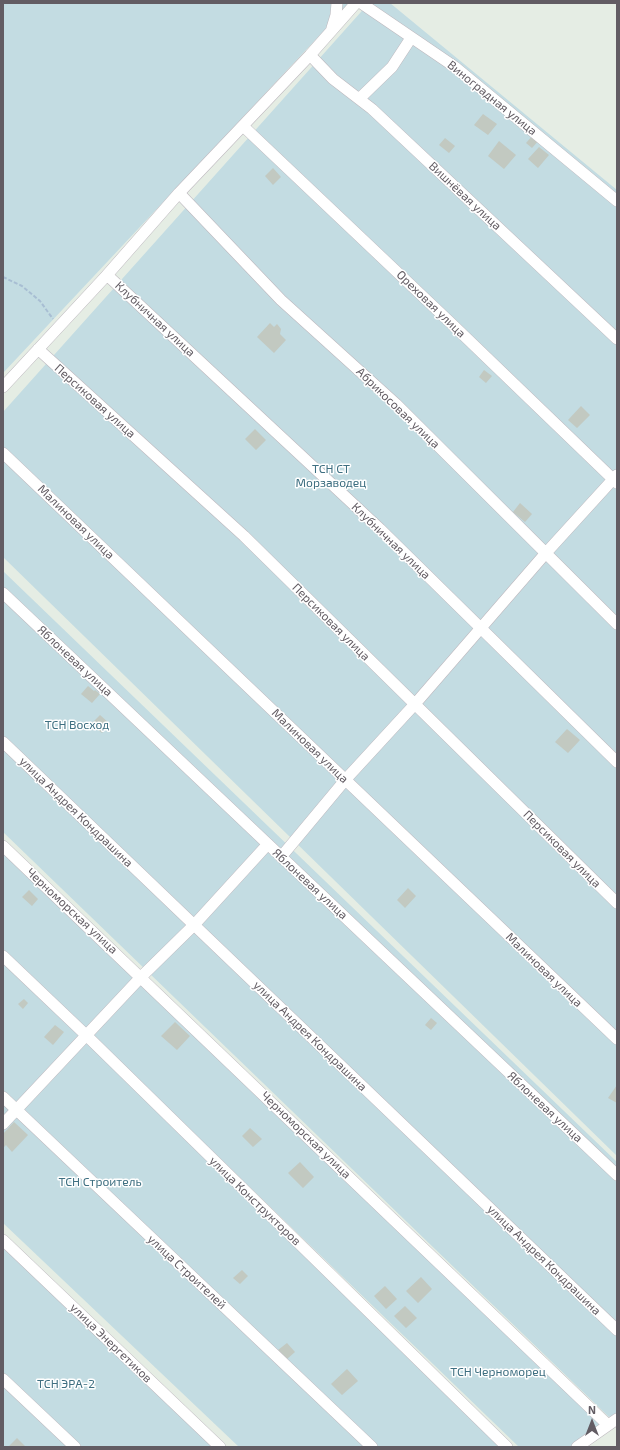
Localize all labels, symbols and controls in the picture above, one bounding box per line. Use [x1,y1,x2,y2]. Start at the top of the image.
street label: Виноградная улица [444,58,540,138]
street label: Вишнёвая улица [426,159,504,233]
street label: Ореховая улица [393,267,469,341]
street label: Клубничная улица [112,278,198,360]
street label: Персиковая улица [52,361,138,441]
street label: Абрикосовая улица [353,365,443,451]
park label: ТСН СТ Морзаводец [296,462,366,490]
street label: Малиновая улица [35,482,117,562]
street label: Клубничная улица [349,500,433,582]
street label: Персиковая улица [289,580,373,664]
street label: Яблоневая улица [35,623,115,699]
street label: Малиновая улица [269,706,351,786]
park label: ТСН Восход [45,718,109,732]
street label: улица Андрея Кондрашина [16,754,136,870]
street label: Персиковая улица [520,807,604,891]
street label: Яблоневая улица [270,846,350,922]
street label: Черноморская улица [23,865,121,957]
street label: Малиновая улица [503,930,585,1010]
street label: улица Андрея Кондрашина [250,978,370,1094]
street label: Яблоневая улица [505,1069,585,1145]
street label: Черноморская улица [258,1088,354,1182]
street label: улица Конструкторов [206,1154,304,1248]
park label: ТСН Строитель [58,1175,142,1189]
street label: улица Андрея Кондрашина [484,1202,604,1318]
street label: улица Строителей [145,1232,229,1312]
street label: улица Энергетиков [67,1300,155,1386]
park label: ТСН Черноморец [450,1365,546,1379]
park label: ТСН ЭРА-2 [37,1377,95,1391]
north arrow [572,1402,612,1442]
text: N [588,1403,596,1416]

